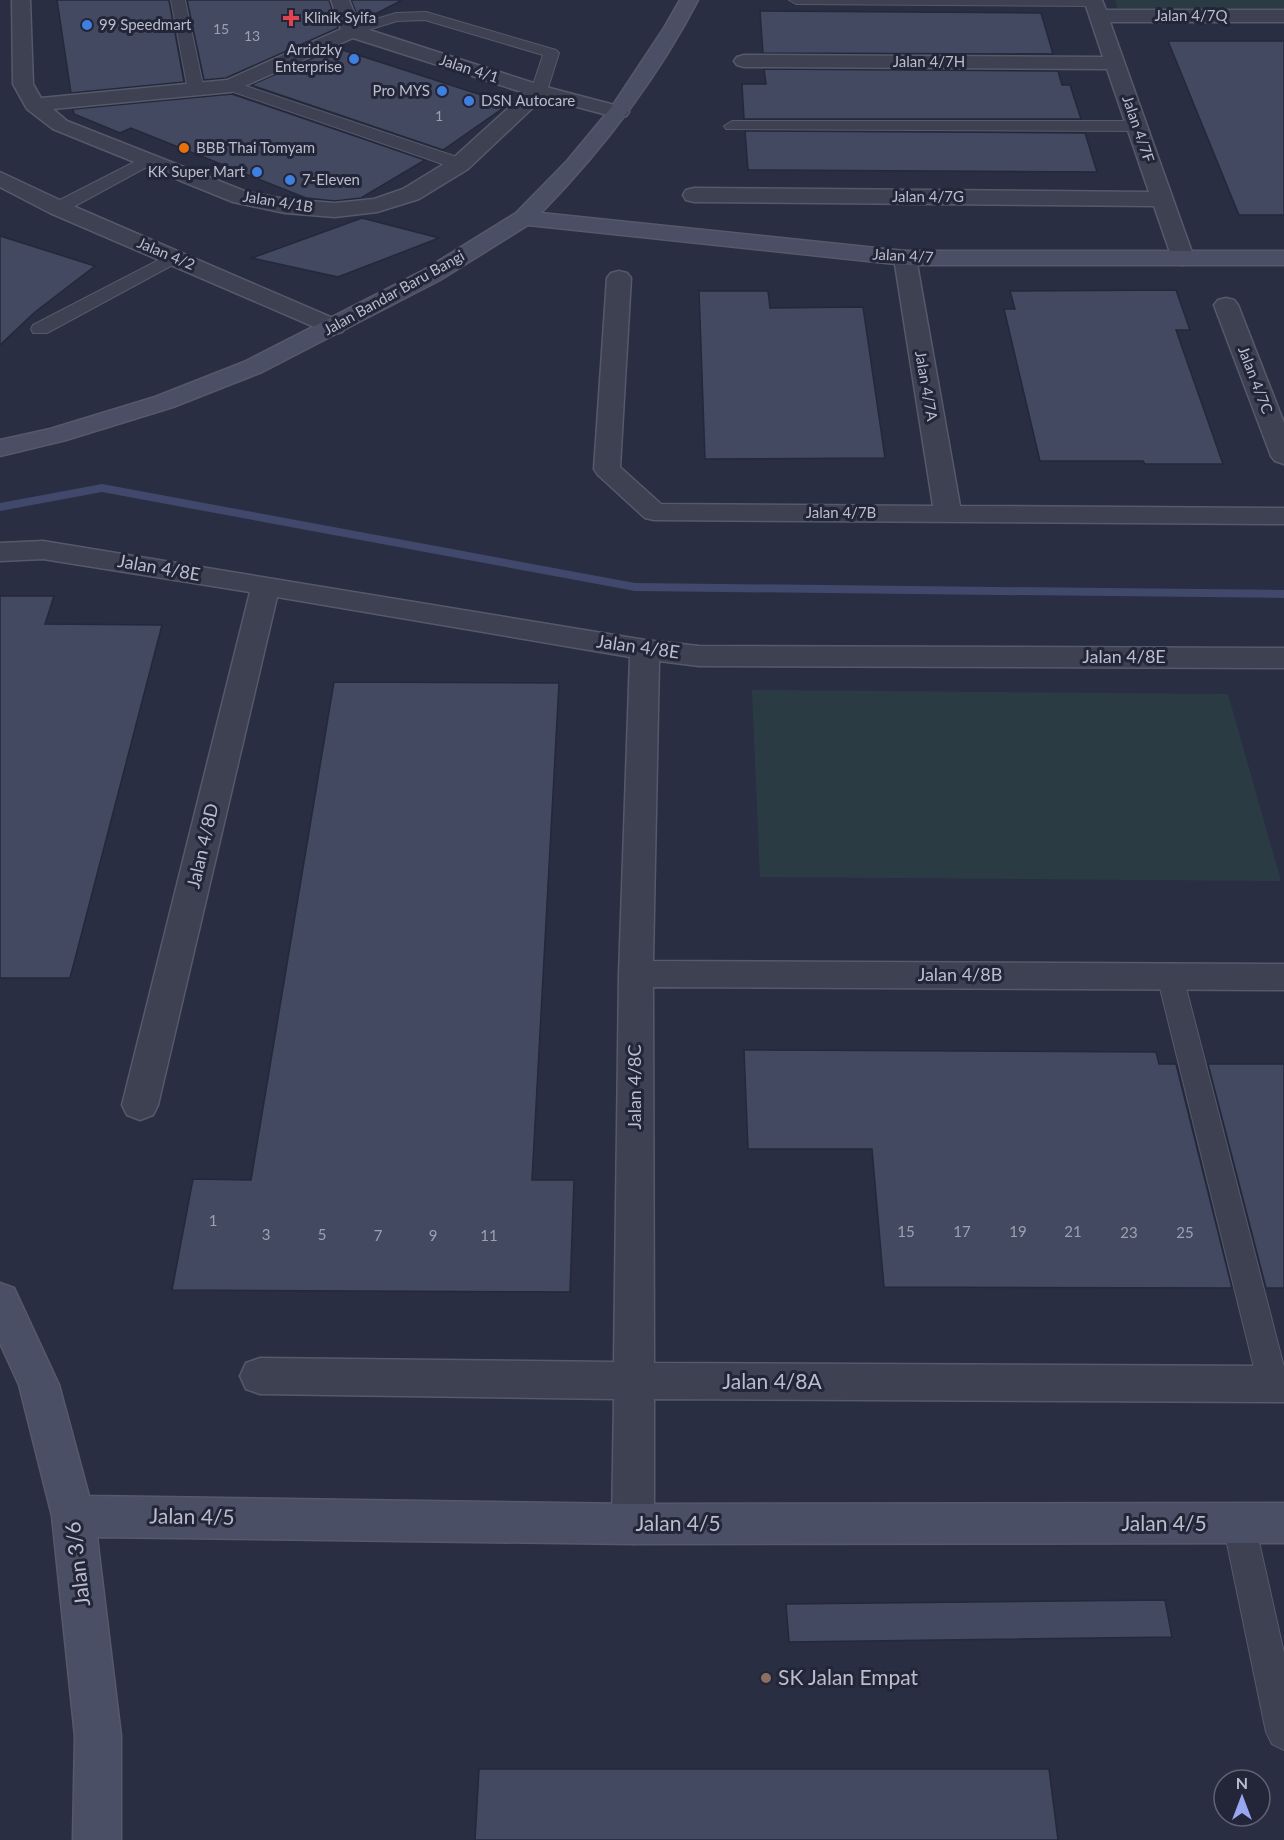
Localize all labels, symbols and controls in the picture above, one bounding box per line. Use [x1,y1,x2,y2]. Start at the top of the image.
street label: Jalan 4/7Q [1155,6,1227,24]
place label: Klinik Syifa [304,8,376,26]
marker: Klinik Syifa [282,9,300,27]
place label: 99 Speedmart [99,15,192,33]
marker: 99 Speedmart [80,18,94,32]
house number: 15 [213,20,229,37]
house number: 13 [244,27,260,44]
place label: Arridzky Enterprise [275,40,342,75]
street label: Jalan 4/1 [438,50,501,86]
marker: Arridzky Enterprise [347,52,361,66]
street label: Jalan 4/7H [893,52,965,70]
place label: Pro MYS [373,81,430,99]
marker: Pro MYS [435,84,449,98]
place label: DSN Autocare [481,91,575,109]
street label: Jalan 4/7F [1119,93,1159,164]
marker: DSN Autocare [462,94,476,108]
house number: 1 [435,107,443,124]
place label: BBB Thai Tomyam [196,138,315,156]
marker: BBB Thai Tomyam [177,141,191,155]
place label: KK Super Mart [148,162,246,180]
marker: KK Super Mart [250,165,264,179]
place label: 7-Eleven [302,170,360,188]
marker: 7-Eleven [283,173,297,187]
street label: Jalan 4/1B [242,187,314,215]
street label: Jalan 4/7G [892,187,964,205]
street label: Jalan 4/2 [135,233,198,273]
street label: Jalan 4/7 [872,244,934,266]
street label: Jalan Bandar Baru Bangi [320,246,467,338]
street label: Jalan 4/7C [1235,343,1277,416]
street label: Jalan 4/7A [912,349,942,423]
street label: Jalan 4/7B [806,503,876,521]
street label: Jalan 4/8E [116,549,202,585]
street label: Jalan 4/8E [595,629,681,663]
street label: Jalan 4/8E [1082,645,1166,667]
street label: Jalan 4/8D [182,801,223,891]
street label: Jalan 4/8B [918,963,1002,985]
street label: Jalan 4/8C [623,1044,645,1130]
house number: 1 [209,1211,217,1229]
house number: 15 [897,1222,915,1240]
house number: 17 [953,1222,971,1240]
house number: 19 [1009,1222,1027,1240]
house number: 21 [1064,1222,1082,1240]
house number: 23 [1120,1223,1138,1241]
house number: 25 [1176,1223,1194,1241]
house number: 3 [262,1225,270,1243]
house number: 5 [318,1225,326,1243]
house number: 7 [374,1226,383,1244]
house number: 9 [429,1226,437,1244]
house number: 11 [480,1226,498,1244]
street label: Jalan 4/8A [722,1368,823,1393]
street label: Jalan 4/5 [149,1502,235,1529]
street label: Jalan 4/5 [635,1510,721,1535]
street label: Jalan 4/5 [1121,1510,1207,1535]
street label: Jalan 3/6 [59,1520,94,1608]
place label: SK Jalan Empat [778,1664,919,1689]
marker: SK Jalan Empat [759,1671,773,1685]
north arrow [1212,1768,1272,1828]
text: N [1236,1773,1248,1792]

